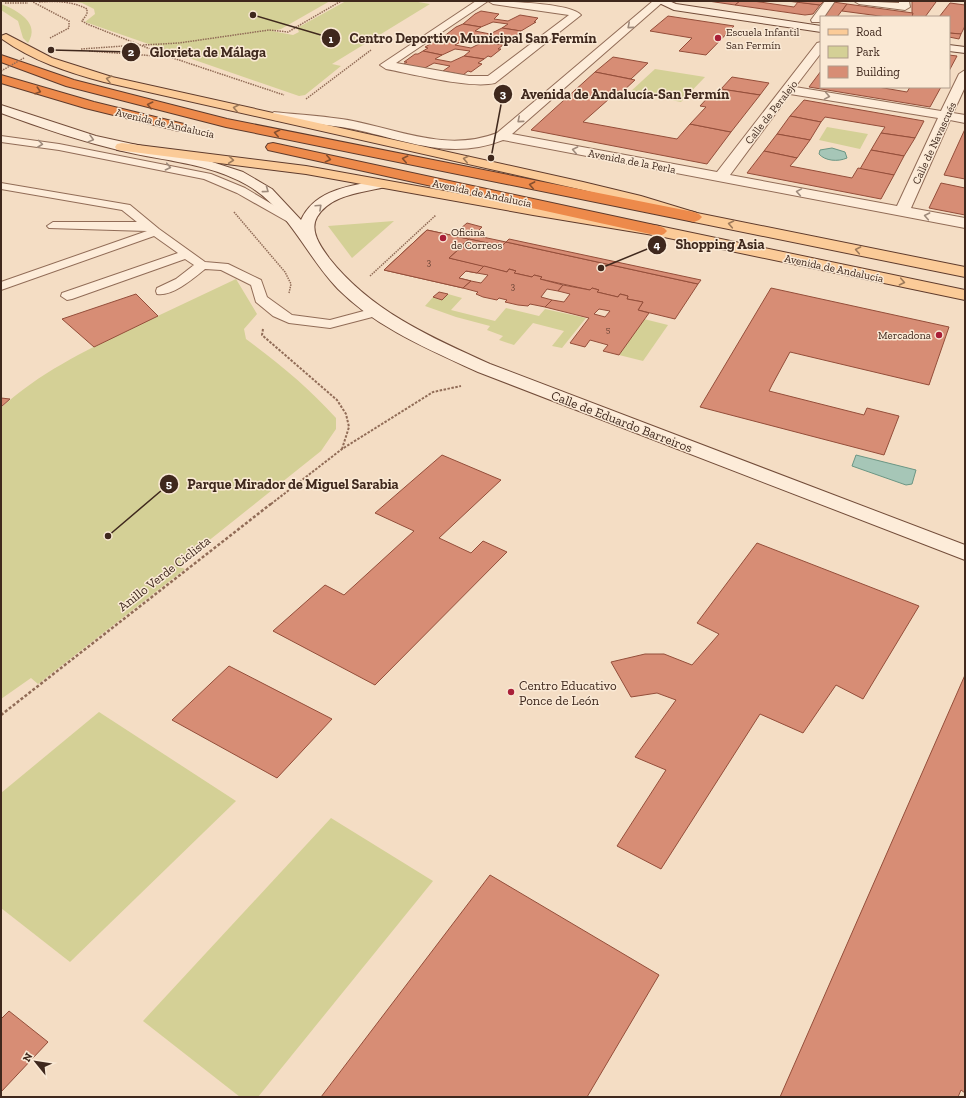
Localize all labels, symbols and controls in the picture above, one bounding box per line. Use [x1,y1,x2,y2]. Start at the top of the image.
legend [820,16,950,88]
one-way arrow [627,22,634,29]
callout: Centro Deportivo Municipal San Fermín [321,25,604,51]
text: Road [856,25,882,39]
place label: Escuela Infantil San Fermín [726,26,800,52]
text: Centro Deportivo Municipal San Fermín [349,30,597,47]
text: 1 [329,32,334,46]
marker: Escuela Infantil San Fermín [713,33,723,43]
callout: Glorieta de Málaga [121,39,274,65]
text: Glorieta de Málaga [150,44,266,61]
text: 2 [128,45,135,59]
text: Park [856,45,881,59]
text: Building [856,65,900,79]
one-way arrow [106,76,112,84]
street label: Calle de Peralejo [742,78,801,147]
callout: Avenida de Andalucía-San Fermín [493,81,738,107]
one-way arrow [34,86,41,95]
text: Avenida de Andalucía-San Fermín [521,86,730,103]
text: 3 [500,87,507,101]
one-way arrow [824,91,830,100]
street label: Calle de Navascués [910,100,959,187]
one-way arrow [147,101,154,109]
one-way arrow [233,104,239,112]
street label: Avenida de Andalucía [114,106,216,141]
one-way arrow [518,116,525,123]
one-way arrow [274,129,280,138]
one-way arrow [87,134,94,143]
one-way arrow [37,139,43,148]
one-way arrow [572,146,578,154]
street label: Avenida de la Perla [587,147,677,176]
one-way arrow [228,155,234,164]
one-way arrow [325,155,331,163]
one-way arrow [402,155,408,164]
one-way arrow [463,156,469,164]
one-way arrow [164,162,171,171]
street label: Avenida de Andalucía [431,177,533,211]
one-way arrow [529,181,535,189]
one-way arrow [262,185,269,193]
one-way arrow [796,188,802,197]
one-way arrow [314,204,322,212]
one-way arrow [924,212,930,221]
one-way arrow [728,221,734,229]
place label: Oficina de Correos [451,226,503,252]
callout: Shopping Asia [647,232,773,258]
marker: Oficina de Correos [438,233,448,243]
text: Shopping Asia [675,236,765,253]
text: 4 [654,238,661,252]
one-way arrow [855,246,861,255]
street label: Avenida de Andalucía [783,252,885,286]
house number: 3 [427,257,431,267]
one-way arrow [899,277,906,286]
house number: 3 [511,281,515,291]
house number: 5 [606,325,611,335]
place label: Mercadona [878,329,932,342]
marker: Mercadona [934,330,944,340]
street label: Calle de Eduardo Barreiros [549,388,695,455]
callout: Parque Mirador de Miguel Sarabia [159,471,406,497]
text: Parque Mirador de Miguel Sarabia [187,476,399,493]
text: 5 [166,477,172,491]
street label: Anillo Verde Ciclista [115,532,214,614]
place label: Centro Educativo Ponce de León [519,678,617,708]
marker: Centro Educativo Ponce de León [506,687,516,697]
north arrow [16,1042,56,1082]
text: N [20,1050,36,1064]

